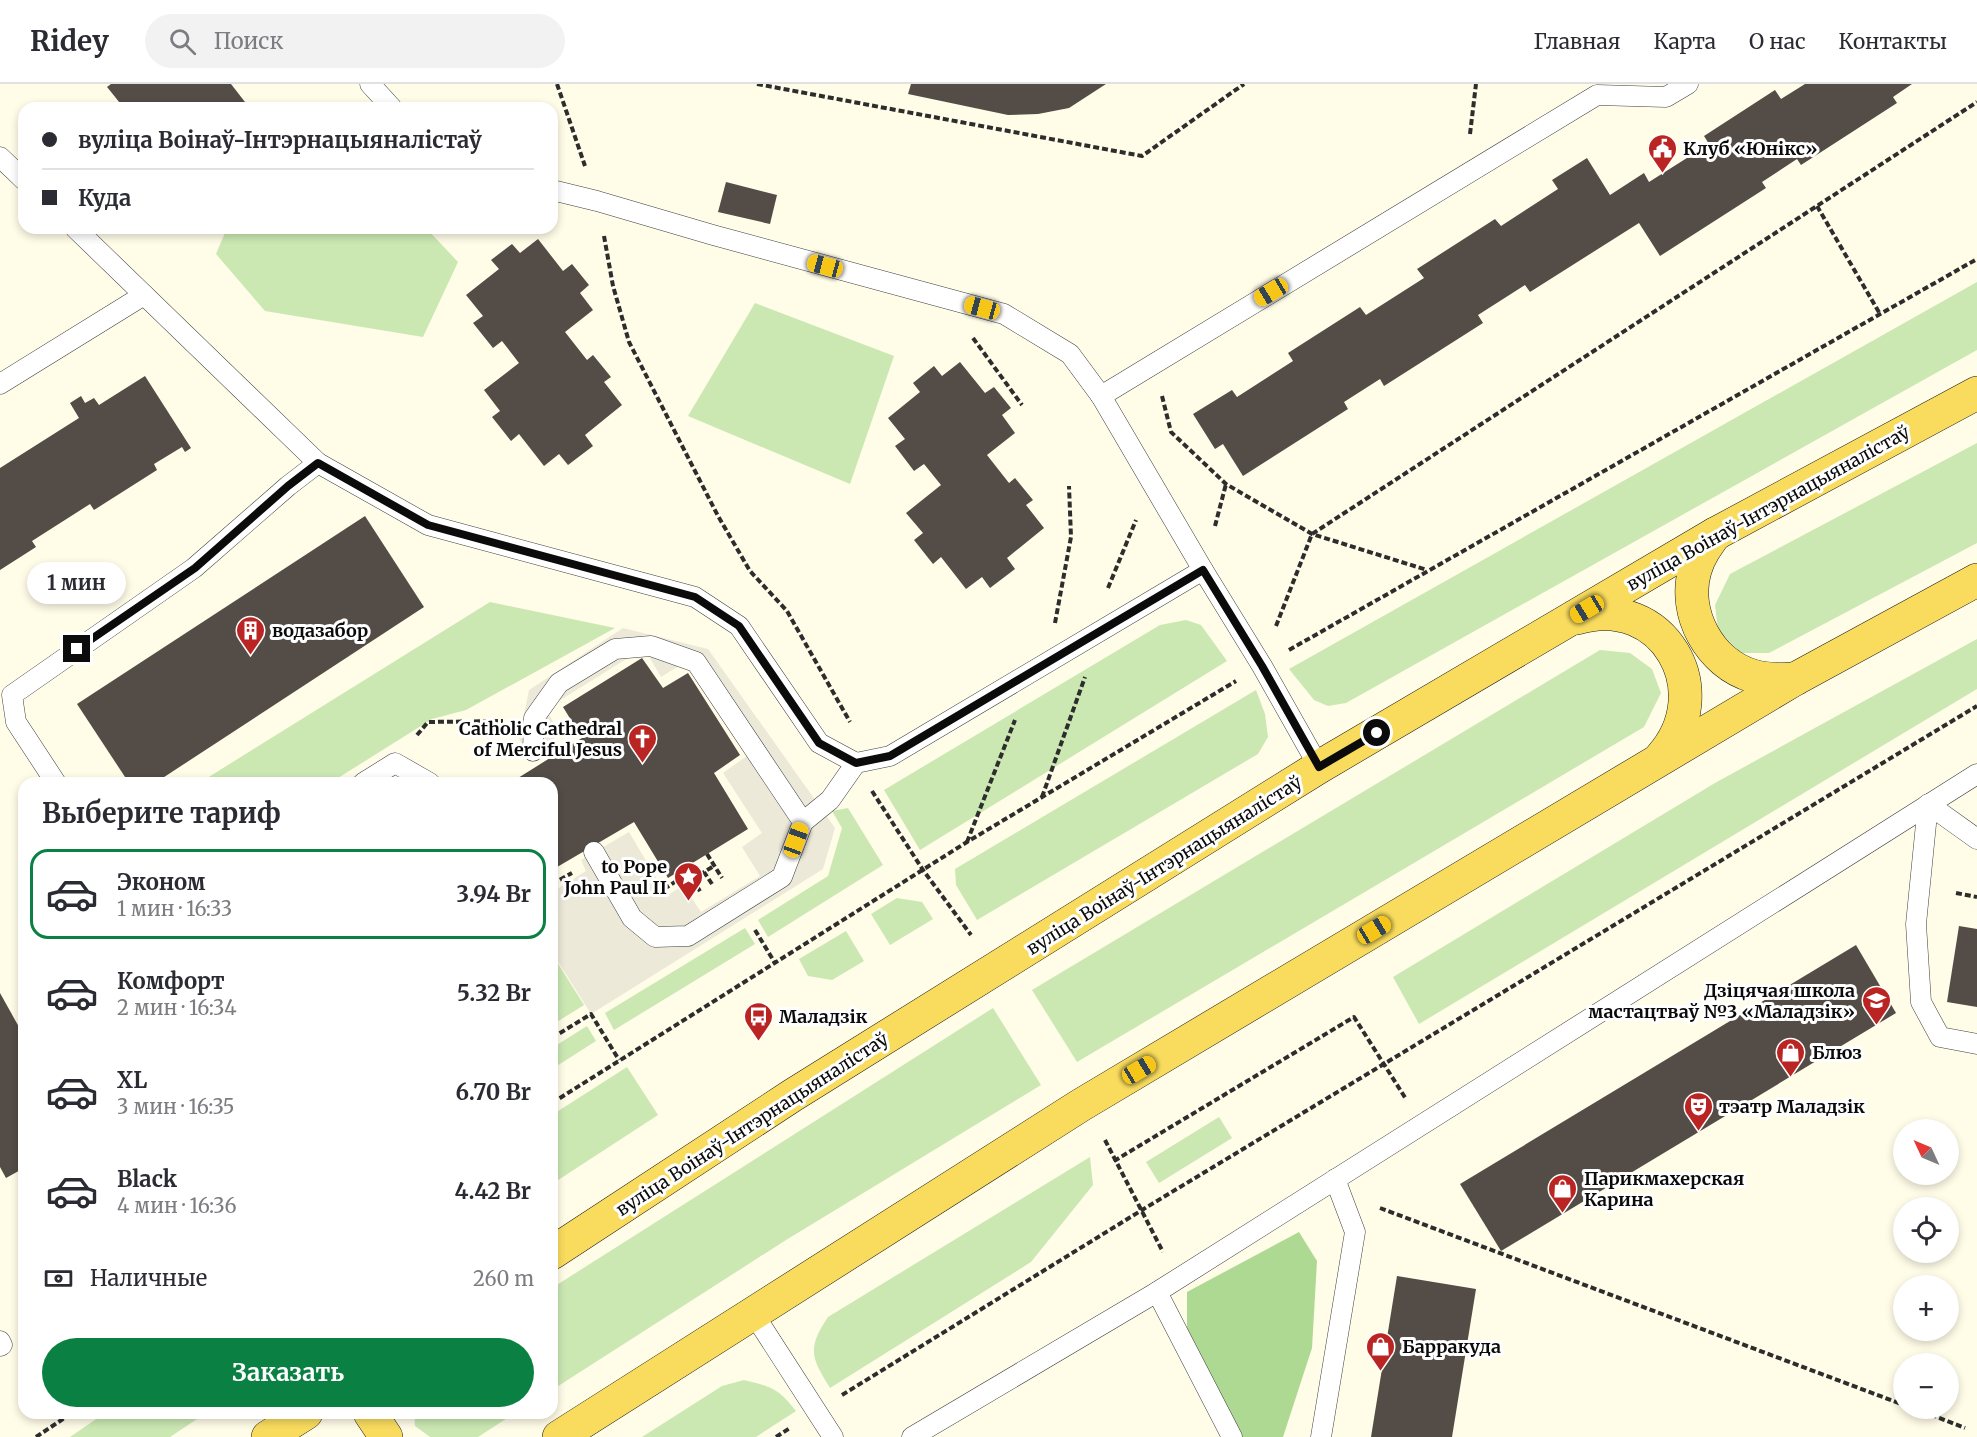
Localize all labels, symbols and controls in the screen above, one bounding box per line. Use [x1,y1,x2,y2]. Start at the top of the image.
search box [145,14,565,68]
text: Ridey [30,23,109,59]
icon: search [166,25,199,58]
text: Поиск [214,27,283,55]
text: Главная [1534,28,1621,55]
text: Карта [1654,28,1716,55]
text: О нас [1749,28,1806,55]
text: Контакты [1839,28,1947,55]
text: вуліца Воінаў-Інтэрнацыяналістаў [78,126,482,154]
public building icon: Клуб «Юнікс» [1646,132,1678,174]
place label: Клуб «Юнікс» [1683,137,1818,160]
text: Куда [78,184,131,212]
car [805,253,845,279]
car [1251,275,1291,309]
car [962,295,1002,321]
street label: вуліца Воінаў-Інтэрнацыяналістаў [1622,420,1914,596]
callout: 1 мин [28,562,127,604]
text: 1 мин [47,570,106,595]
car [1567,592,1607,626]
building icon: водазабор [235,614,267,656]
place label: водазабор [272,619,368,642]
route end [63,635,90,662]
place label: Catholic Cathedral of Merciful Jesus [459,717,622,761]
route start [1363,719,1390,746]
church icon: Catholic Cathedral of Merciful Jesus [627,722,659,764]
street label: вуліца Воінаў-Інтэрнацыяналістаў [1022,770,1306,960]
text: Выберите тариф [42,796,281,830]
car [781,820,811,860]
place label: to Pope John Paul II [563,855,667,899]
place icon: to Pope John Paul II [672,860,704,902]
icon: car [45,867,99,921]
text: Эконом [117,868,205,896]
text: 3.94 Br [457,880,531,908]
text: 1 мин · 16:33 [117,896,232,921]
car [1354,913,1394,947]
icon: car [45,966,99,1020]
text: Комфорт [117,967,225,995]
text: 5.32 Br [457,979,531,1007]
place label: Дзіцячая школа мастацтваў №3 «Маладзік» [1588,979,1855,1023]
school or university icon: Дзіцячая школа мастацтваў №3 «Маладзік» [1860,984,1892,1026]
text: 2 мин · 16:34 [117,995,236,1020]
bus stop icon: Маладзік [742,1000,774,1042]
place label: Маладзік [779,1005,868,1028]
street label: вуліца Воінаў-Інтэрнацыяналістаў [611,1027,893,1221]
shop icon: Блюз [1775,1036,1807,1078]
place label: Блюз [1812,1041,1862,1064]
car [1119,1053,1159,1087]
icon: car [45,1065,99,1119]
text: XL [117,1066,147,1094]
text: 6.70 Br [455,1078,531,1106]
theatre icon: тэатр Маладзік [1682,1090,1714,1132]
text: 3 мин · 16:35 [117,1094,235,1119]
place label: тэатр Маладзік [1719,1095,1865,1118]
north arrow [1893,1119,1959,1185]
map controls [1893,1119,1959,1419]
icon: car [45,1164,99,1218]
text: Black [117,1165,177,1193]
place label: Парикмахерская Карина [1584,1167,1744,1211]
shop icon: Парикмахерская Карина [1547,1172,1579,1214]
text: 4.42 Br [455,1177,531,1205]
text: 4 мин · 16:36 [117,1193,237,1218]
button: locate [1893,1197,1959,1263]
icon: cash [42,1262,75,1295]
text: Наличные [90,1264,207,1292]
text: 260 m [473,1266,534,1291]
button: + [1893,1275,1959,1341]
shop icon: Барракуда [1365,1330,1397,1372]
place label: Барракуда [1402,1335,1501,1358]
button: Заказать [42,1338,534,1407]
button: − [1893,1353,1959,1419]

